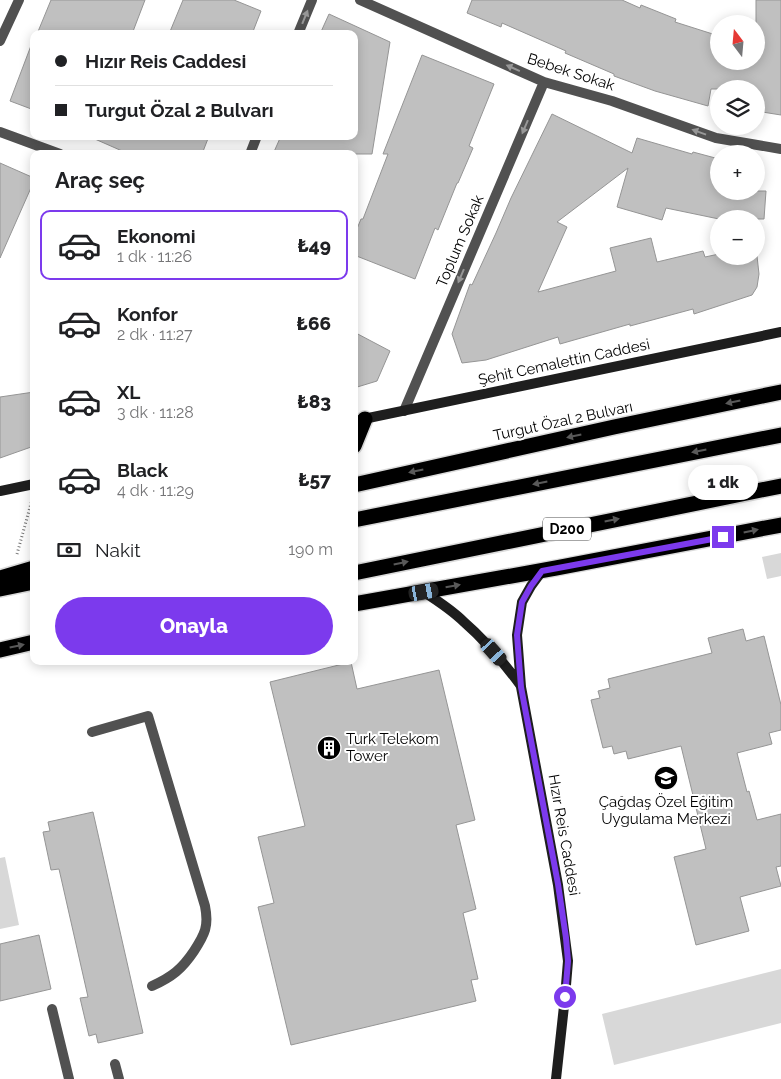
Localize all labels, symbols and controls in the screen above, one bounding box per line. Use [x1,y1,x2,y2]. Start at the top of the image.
one-way arrow [301,9,309,24]
north arrow [710,15,765,70]
map controls [710,15,765,265]
street label: Bebek Sokak [525,49,617,95]
text: Hızır Reis Caddesi [85,50,246,72]
one-way arrow [506,63,520,71]
button: layers [710,80,765,135]
text: Turgut Özal 2 Bulvarı [85,99,274,121]
one-way arrow [521,120,529,135]
one-way arrow [691,128,706,136]
button: + [710,145,765,200]
text: Araç seç [55,167,145,193]
street label: Toplum Sokak [433,192,488,290]
button: − [710,210,765,265]
icon: car [57,223,102,268]
text: Ekonomi [117,225,196,247]
text: ₺49 [298,234,331,256]
text: 1 dk · 11:26 [117,247,192,266]
one-way arrow [457,269,465,283]
icon: car [57,301,102,346]
text: Konfor [117,303,178,325]
text: ₺66 [297,312,331,334]
text: 2 dk · 11:27 [117,325,193,344]
street label: Şehit Cemalettin Caddesi [477,335,651,389]
icon: car [57,379,102,424]
text: XL [117,381,140,403]
text: ₺83 [297,390,331,412]
street label: Turgut Özal 2 Bulvarı [491,396,634,445]
one-way arrow [725,399,741,407]
text: 3 dk · 11:28 [117,403,194,422]
one-way arrow [567,432,582,440]
one-way arrow [691,447,706,455]
icon: car [57,457,102,502]
text: Black [117,459,168,481]
callout: 1 dk [688,464,758,500]
one-way arrow [408,467,423,475]
text: ₺57 [298,468,331,490]
text: 1 dk [707,473,739,492]
one-way arrow [532,479,547,487]
text: 4 dk · 11:29 [117,481,194,500]
one-way arrow [604,516,620,524]
road number: D200 [543,518,591,540]
route end [712,526,734,548]
one-way arrow [743,527,758,535]
icon: cash [55,536,83,564]
text: Nakit [95,539,141,561]
text: 190 m [288,540,333,559]
one-way arrow [394,559,409,567]
car [407,582,440,602]
one-way arrow [446,582,462,590]
button: Onayla [55,597,333,655]
car [478,636,509,668]
one-way arrow [9,642,24,650]
place label: Turk Telekom Tower [346,730,439,765]
building icon: Turk Telekom Tower [316,735,342,761]
school or university icon: Çağdaş Özel Eğitim Uygulama Merkezi [653,765,679,791]
street label: Hızır Reis Caddesi [544,773,584,897]
place label: Çağdaş Özel Eğitim Uygulama Merkezi [599,792,733,828]
route start [554,986,576,1008]

